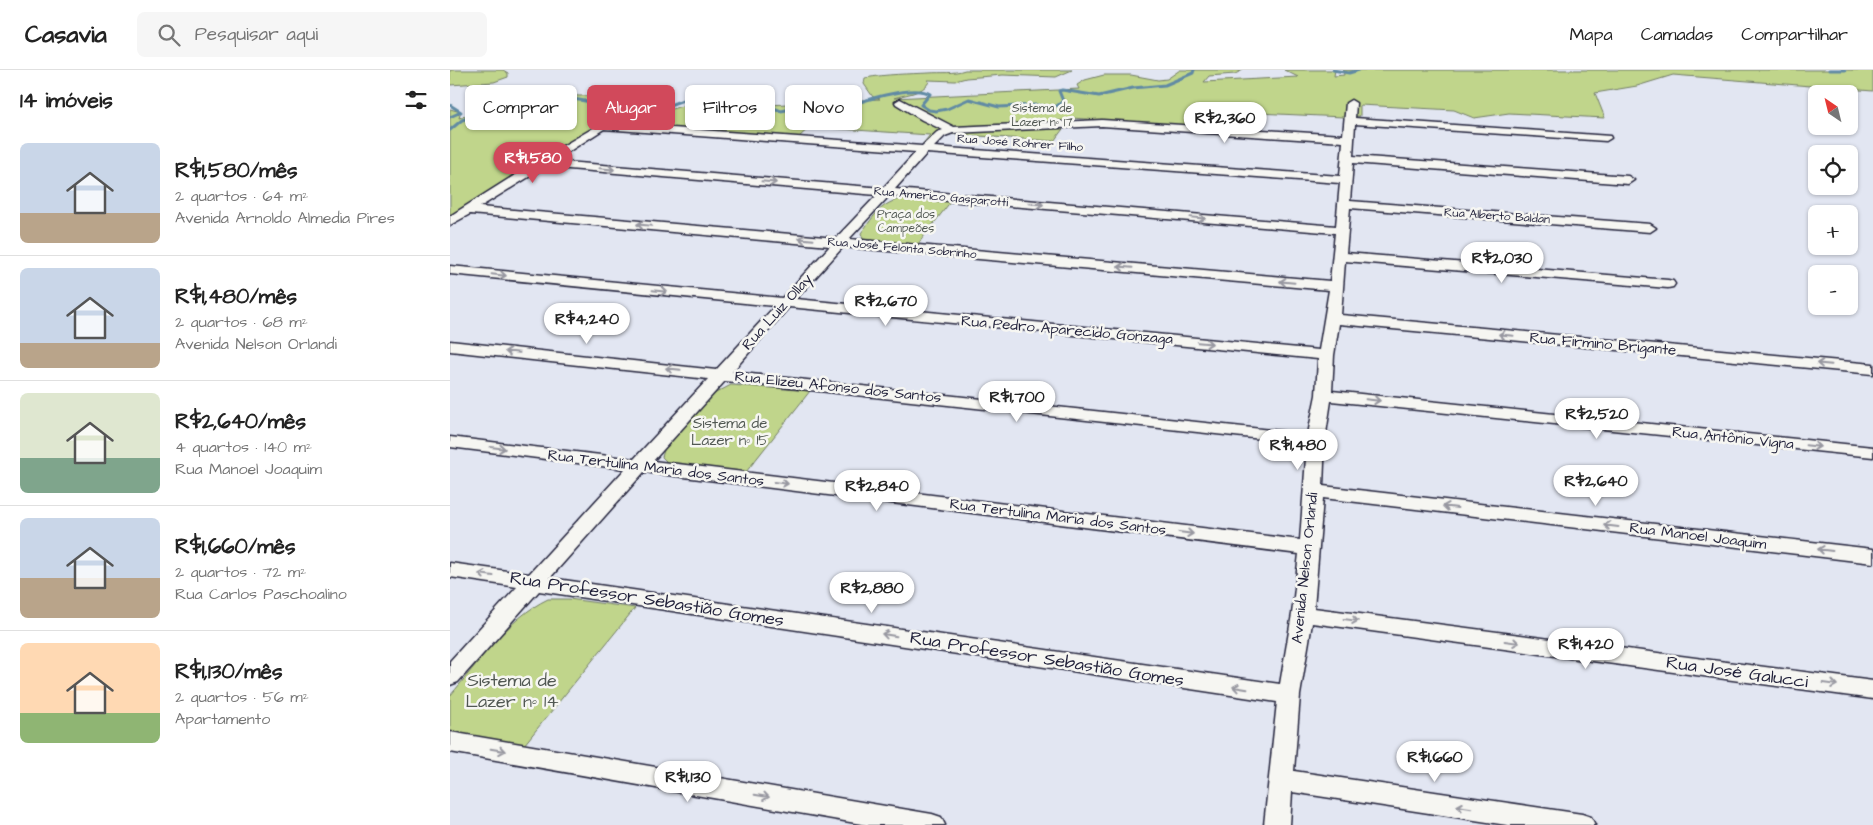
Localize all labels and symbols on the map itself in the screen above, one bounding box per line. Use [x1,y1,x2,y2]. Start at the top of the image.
north arrow [1808,85,1858,135]
park label: Sistema de Lazer nº 17 [1011,100,1073,131]
pin: R$2,360 [1179,102,1271,144]
street label: Rua José Rohrer Filho [956,130,1084,156]
pin: R$1,580 [487,142,579,184]
one-way arrow [599,164,615,174]
one-way arrow [761,178,777,187]
street label: Rua Americo Gasparotti [873,183,1009,211]
one-way arrow [1028,200,1044,209]
street label: Rua Alberto Baldan [1443,204,1551,228]
park label: Praça dos Campeões [877,206,935,237]
one-way arrow [1189,213,1205,223]
one-way arrow [637,220,653,230]
street label: Rua José Felonta Sobrinho [827,233,977,263]
one-way arrow [798,234,814,244]
pin: R$2,030 [1456,242,1548,284]
one-way arrow [1117,263,1133,272]
street label: Rua Luiz Ollay [737,269,818,355]
one-way arrow [490,270,506,280]
one-way arrow [1279,277,1295,286]
pin: R$2,670 [840,284,932,327]
one-way arrow [652,286,668,295]
pin: R$4,240 [541,302,633,345]
street label: Rua Pedro Aparecido Gonzaga [960,310,1174,351]
street label: Rua Firmino Brigante [1529,327,1677,362]
one-way arrow [1498,330,1514,340]
one-way arrow [1197,338,1213,348]
one-way arrow [504,347,520,357]
one-way arrow [1817,359,1833,369]
one-way arrow [666,364,682,374]
street label: Rua Elizeu Afonso dos Santos [734,366,943,408]
pin: R$1,700 [971,380,1063,423]
one-way arrow [1364,396,1380,405]
pin: R$2,520 [1551,398,1643,440]
park label: Sistema de Lazer nº 15 [691,413,769,451]
street label: Rua Antônio Vigna [1671,421,1795,456]
pin: R$1,480 [1252,428,1344,471]
one-way arrow [1805,441,1821,451]
one-way arrow [490,443,506,453]
street label: Rua Tertulina Maria dos Santos [547,444,766,492]
pin: R$2,640 [1550,464,1642,507]
pin: R$2,840 [831,470,923,512]
one-way arrow [773,478,789,488]
street label: Avenida Nelson Orlandi [1287,491,1323,645]
street label: Rua Tertulina Maria dos Santos [949,493,1168,541]
one-way arrow [1442,502,1458,512]
street label: Rua Manoel Joaquim [1628,517,1768,555]
one-way arrow [1603,521,1619,531]
one-way arrow [1177,528,1193,538]
one-way arrow [1817,545,1833,555]
street label: Rua Professor Sebastião Gomes [508,565,786,633]
one-way arrow [479,570,495,580]
pin: R$2,880 [826,572,918,614]
one-way arrow [1343,616,1359,626]
street label: Rua Professor Sebastião Gomes [908,625,1186,693]
pin: R$1,420 [1540,628,1632,670]
one-way arrow [882,630,898,640]
one-way arrow [1504,637,1520,647]
street label: Rua José Galucci [1664,650,1810,694]
park label: Sistema de Lazer nº 14 [465,668,559,714]
one-way arrow [1821,679,1837,689]
one-way arrow [1233,683,1249,693]
pin: R$1,660 [1389,740,1481,783]
one-way arrow [490,746,506,756]
pin: R$1,130 [642,760,734,803]
one-way arrow [753,791,769,801]
one-way arrow [1456,802,1472,812]

